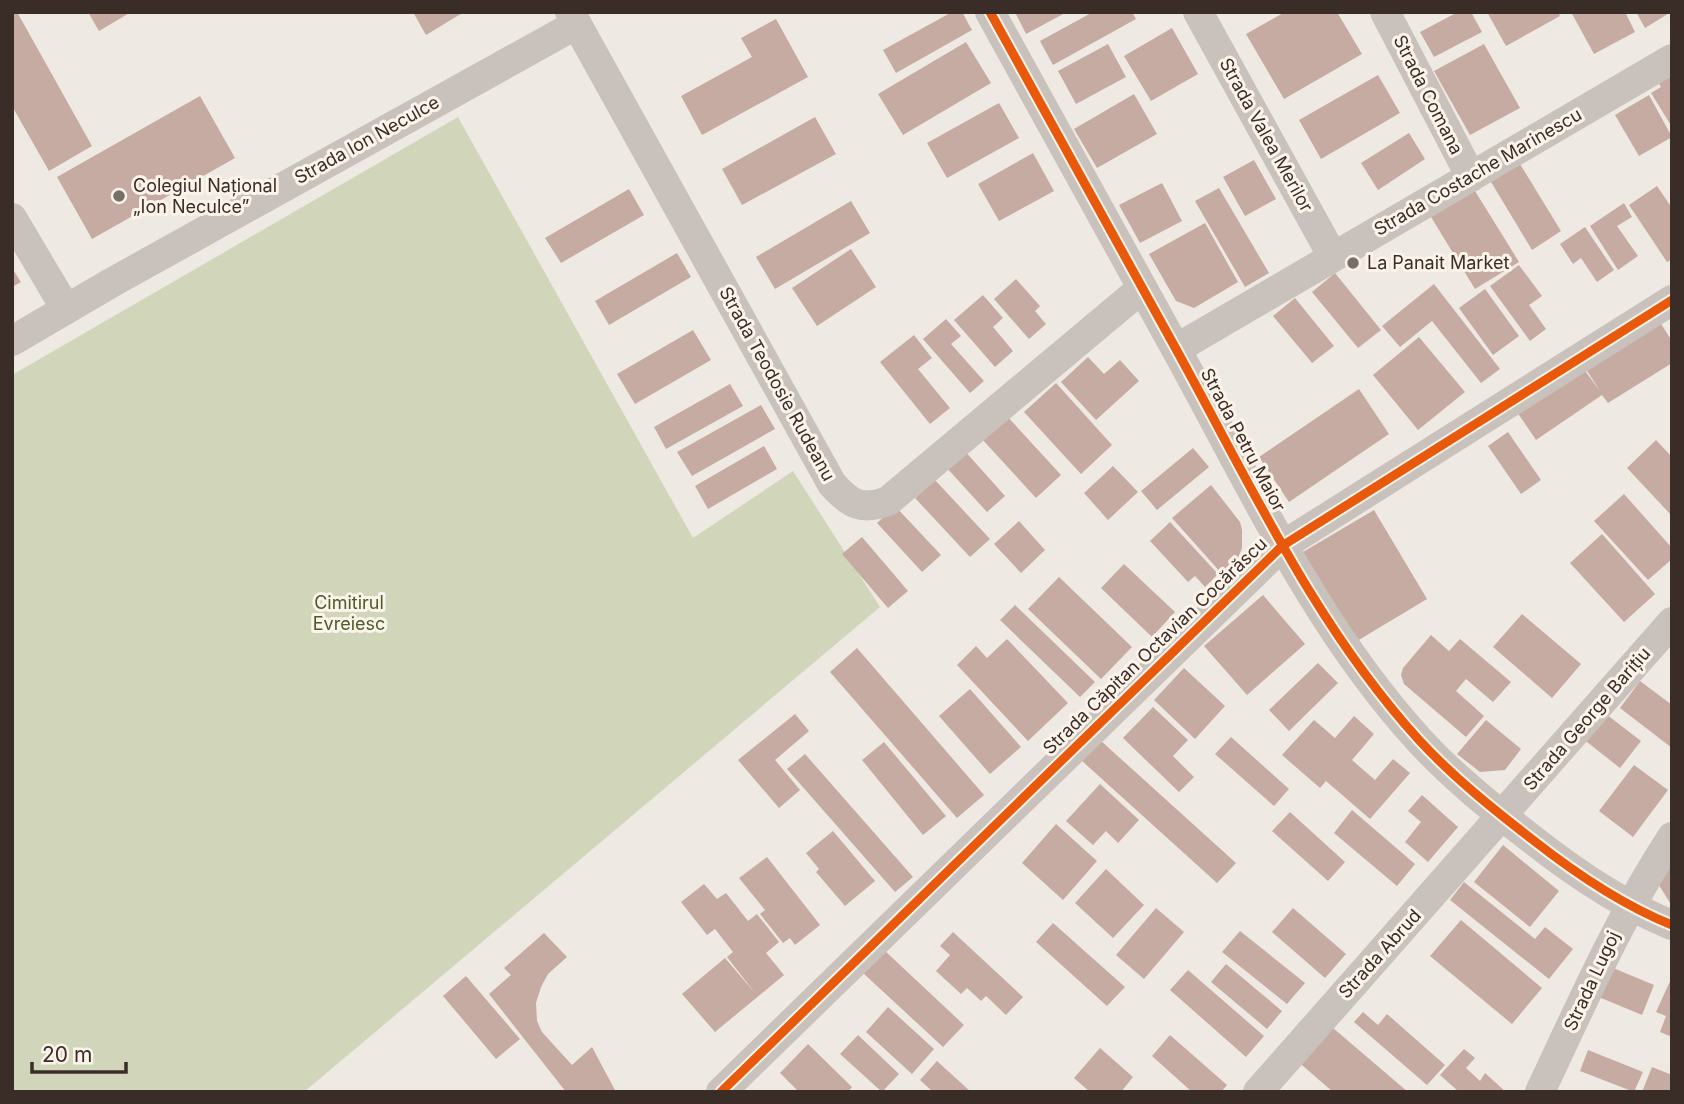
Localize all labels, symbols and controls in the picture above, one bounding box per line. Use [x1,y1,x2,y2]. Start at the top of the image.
street label: Strada Comana [1389,32,1468,158]
street label: Strada Valea Merilor [1215,54,1318,215]
street label: Strada Ion Neculce [291,91,443,188]
street label: Strada Costache Marinescu [1370,104,1585,240]
place label: Colegiul Național „Ion Neculce” [133,175,277,217]
marker: Colegiul Național „Ion Neculce” [111,188,127,204]
place label: La Panait Market [1367,252,1509,273]
marker: La Panait Market [1345,255,1361,271]
street label: Strada Teodosie Rudeanu [715,283,840,484]
street label: Strada Petru Maior [1197,365,1290,515]
street label: Strada Căpitan Octavian Cocărăscu [1038,533,1271,758]
park label: Cimitirul Evreiesc [313,592,385,634]
street label: Strada George Barițiu [1519,643,1655,795]
street label: Strada Abrud [1334,905,1425,1002]
street label: Strada Lugoj [1559,928,1624,1034]
scale bar [32,1030,126,1074]
text: 20 m [42,1042,92,1067]

